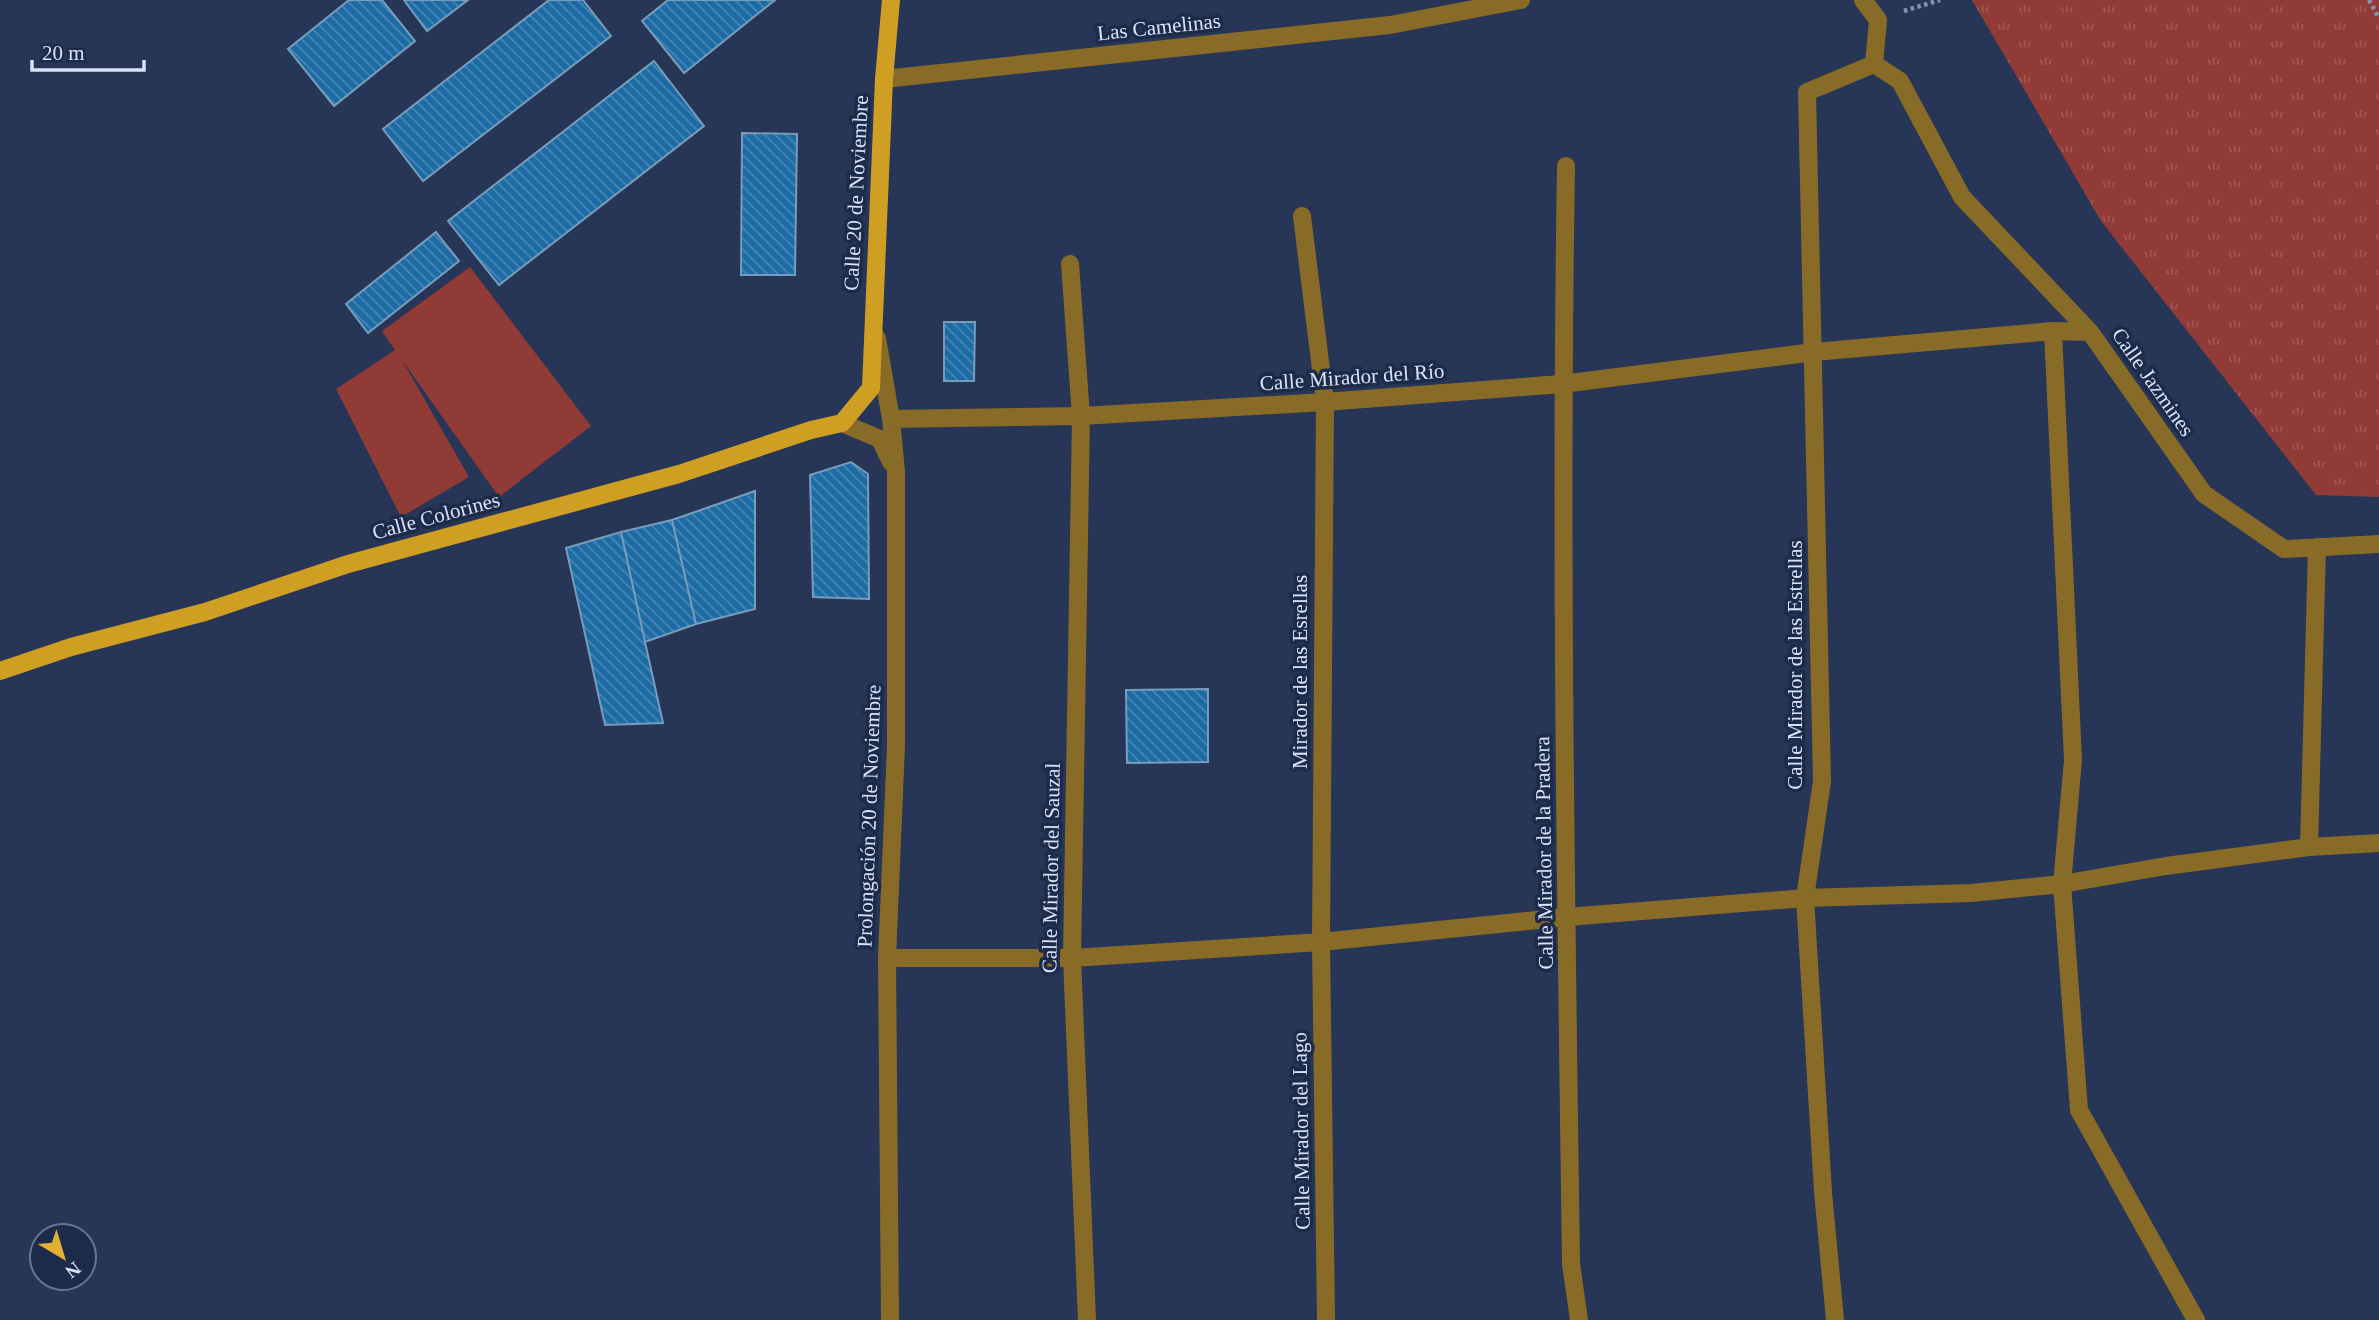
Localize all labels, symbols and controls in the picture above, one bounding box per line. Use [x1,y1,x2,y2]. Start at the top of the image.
street label: Las Camelinas [1096,9,1222,45]
scale bar [32,28,144,72]
text: 20 m [42,41,85,65]
street label: Calle 20 de Noviembre [839,95,873,291]
street label: Calle Jazmines [2107,323,2199,441]
street label: Calle Mirador del Río [1259,359,1445,395]
street label: Calle Colorines [370,487,502,545]
street label: Calle Mirador de las Estrellas [1783,540,1807,790]
street label: Mirador de las Esrellas [1288,575,1312,769]
street label: Prolongación 20 de Noviembre [852,684,886,948]
street label: Calle Mirador de la Pradera [1530,736,1558,970]
street label: Calle Mirador del Sauzal [1037,762,1065,973]
street label: Calle Mirador del Lago [1287,1032,1315,1230]
north arrow [28,1222,98,1292]
text: N [61,1258,85,1283]

